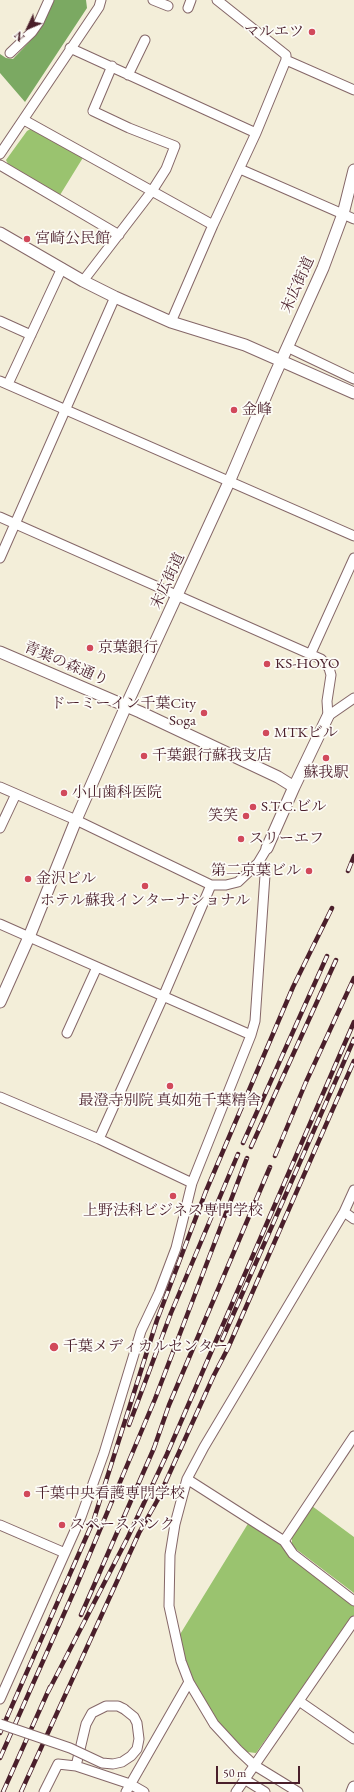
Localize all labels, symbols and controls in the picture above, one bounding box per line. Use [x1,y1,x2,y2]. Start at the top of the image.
north arrow [8,8,48,48]
place label: マルエツ [244,23,304,41]
marker: マルエツ [307,27,317,37]
text: N [11,28,27,44]
place label: 宮崎公民館 [35,230,110,248]
marker: 宮崎公民館 [22,234,32,244]
street label: 末広街道 [278,254,318,316]
place label: 金峰 [242,401,272,419]
marker: 金峰 [229,405,239,415]
street label: 末広街道 [147,550,189,612]
street label: 青葉の森通り [21,638,111,690]
place label: 京葉銀行 [98,639,158,657]
marker: 京葉銀行 [85,643,95,653]
place label: KS-HOYO [275,655,339,673]
marker: KS-HOYO [262,659,272,669]
place label: ドーミーイン千葉City Soga [50,695,196,730]
marker: ドーミーイン千葉City Soga [199,708,209,718]
place label: MTKビル [274,724,338,742]
marker: MTKビル [261,728,271,738]
place label: 千葉銀行蘇我支店 [152,747,272,765]
marker: 千葉銀行蘇我支店 [139,751,149,761]
marker: 蘇我駅 [321,753,331,763]
place label: 蘇我駅 [304,764,348,782]
place label: 小山歯科医院 [72,784,162,802]
marker: 小山歯科医院 [59,788,69,798]
place label: S.T.C.ビル [261,798,326,816]
marker: S.T.C.ビル [248,802,258,812]
place label: 笑笑 [208,807,238,825]
marker: 笑笑 [241,811,251,821]
place label: スリーエフ [249,830,324,848]
marker: スリーエフ [236,834,246,844]
place label: 第二京葉ビル [211,862,301,880]
marker: 第二京葉ビル [304,866,314,876]
place label: 金沢ビル [36,870,96,888]
marker: 金沢ビル [23,874,33,884]
marker: ホテル蘇我インターナショナル [140,881,150,891]
place label: ホテル蘇我インターナショナル [40,892,250,910]
marker: 最澄寺別院 真如苑千葉精舎 [165,1081,175,1091]
place label: 最澄寺別院 真如苑千葉精舎 [79,1092,261,1110]
marker: 上野法科ビジネス専門学校 [168,1191,178,1201]
place label: 上野法科ビジネス専門学校 [83,1202,263,1220]
place label: 千葉メディカルセンター [63,1338,228,1356]
marker: 千葉メディカルセンター [48,1341,60,1353]
place label: 千葉中央看護専門学校 [35,1485,185,1503]
marker: 千葉中央看護専門学校 [22,1489,32,1499]
place label: スペースバンク [70,1516,175,1534]
marker: スペースバンク [57,1520,67,1530]
scale bar [218,1758,302,1784]
text: 50 m [223,1765,246,1781]

